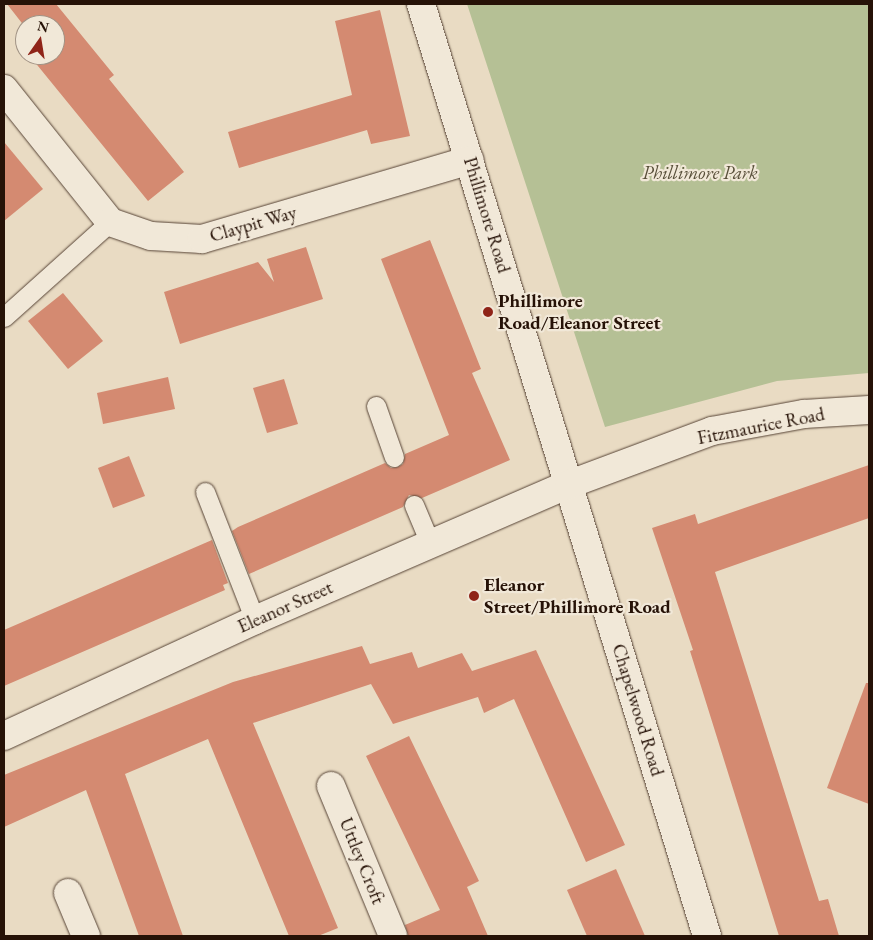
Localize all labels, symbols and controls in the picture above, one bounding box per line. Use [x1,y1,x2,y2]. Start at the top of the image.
north arrow [15,15,65,65]
text: N [36,16,51,36]
street label: Phillimore Road [459,154,515,276]
park label: Phillimore Park [642,162,758,184]
street label: Claypit Way [207,201,299,247]
place label: Phillimore Road/Eleanor Street [498,290,661,334]
marker: Phillimore Road/Eleanor Street [482,306,494,318]
street label: Fitzmaurice Road [695,402,827,450]
place label: Eleanor Street/Phillimore Road [484,574,671,618]
street label: Eleanor Street [234,576,336,638]
marker: Eleanor Street/Phillimore Road [468,590,480,602]
street label: Chapelwood Road [607,641,669,779]
street label: Uttley Croft [334,814,390,908]

